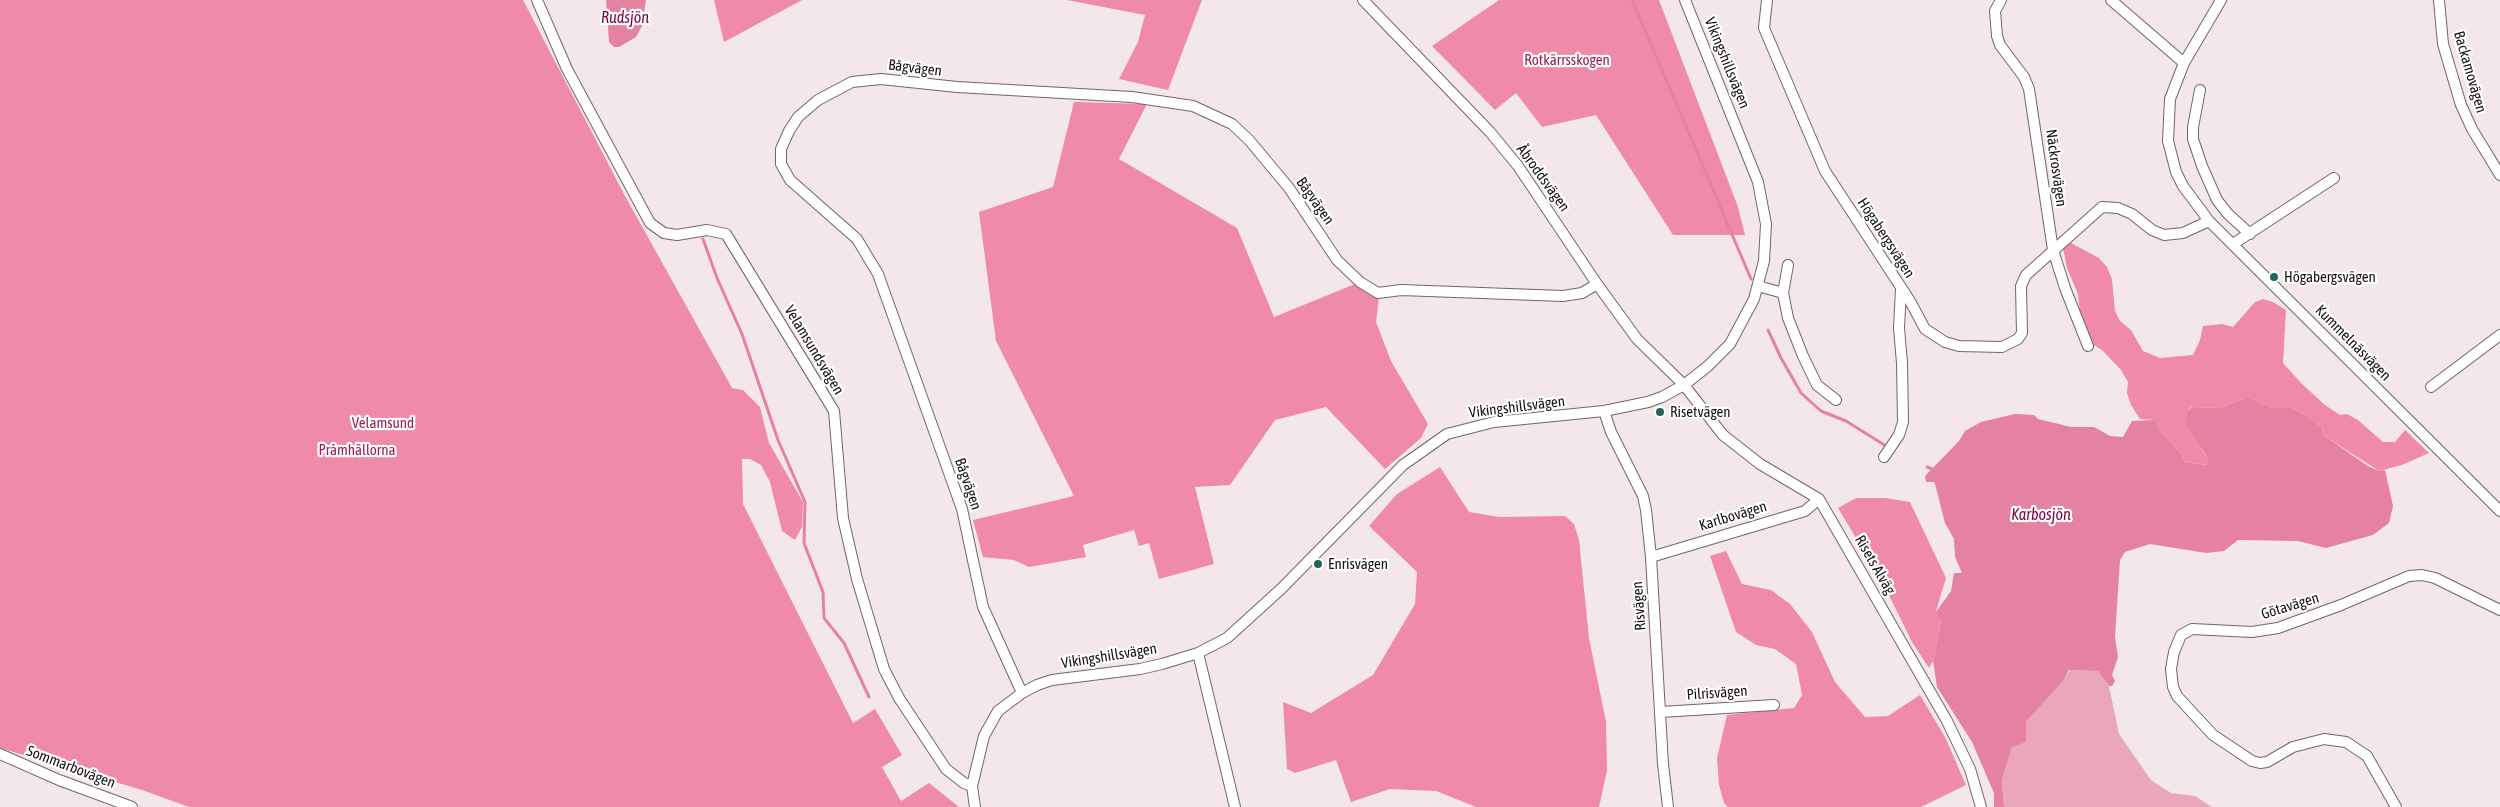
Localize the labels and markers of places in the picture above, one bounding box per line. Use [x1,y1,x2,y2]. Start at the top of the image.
place label: Högabergsvägen [2284,268,2376,286]
marker: Högabergsvägen [2268,271,2280,283]
place label: Risetvägen [1670,403,1731,421]
marker: Risetvägen [1654,406,1666,418]
place label: Enrisvägen [1328,555,1388,573]
marker: Enrisvägen [1312,558,1324,570]

